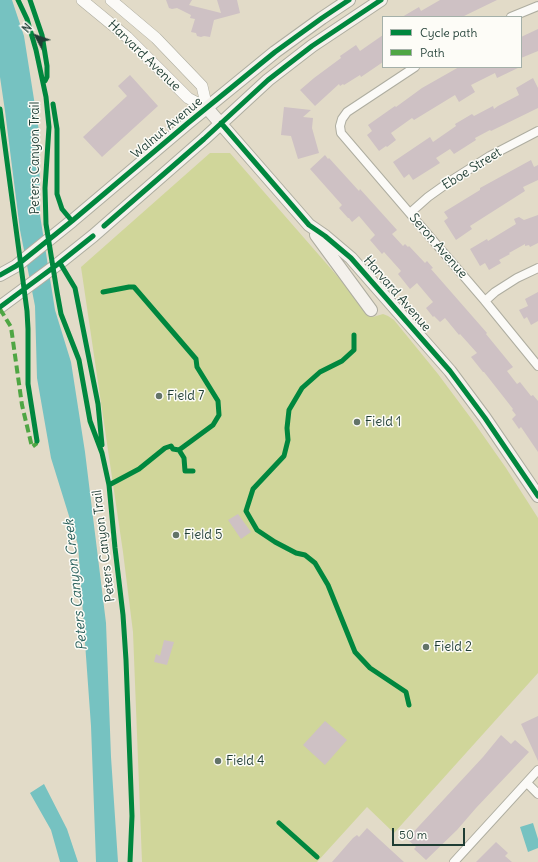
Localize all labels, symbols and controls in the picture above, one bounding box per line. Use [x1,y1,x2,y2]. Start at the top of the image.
north arrow [16,16,56,56]
legend [382,16,522,68]
street label: Harvard Avenue [104,17,184,95]
text: N [19,21,35,36]
text: Cycle path [420,25,477,40]
text: Path [420,45,445,60]
street label: Walnut Avenue [128,94,206,162]
street label: Peters Canyon Trail [27,102,43,214]
street label: Eboe Street [439,145,505,193]
street label: Seron Avenue [406,210,470,282]
street label: Harvard Avenue [360,253,434,335]
place label: Field 7 [167,388,204,404]
marker: Field 7 [154,391,164,401]
place label: Field 1 [365,414,401,430]
marker: Field 1 [352,417,362,427]
street label: Peters Canyon Trail [89,489,119,603]
water label: Peters Canyon Creek [61,518,91,652]
place label: Field 5 [184,527,222,543]
marker: Field 5 [171,530,181,540]
place label: Field 2 [434,639,472,655]
marker: Field 2 [421,642,431,652]
place label: Field 4 [226,753,264,769]
marker: Field 4 [213,756,223,766]
scale bar [394,820,467,846]
text: 50 m [399,827,427,842]

